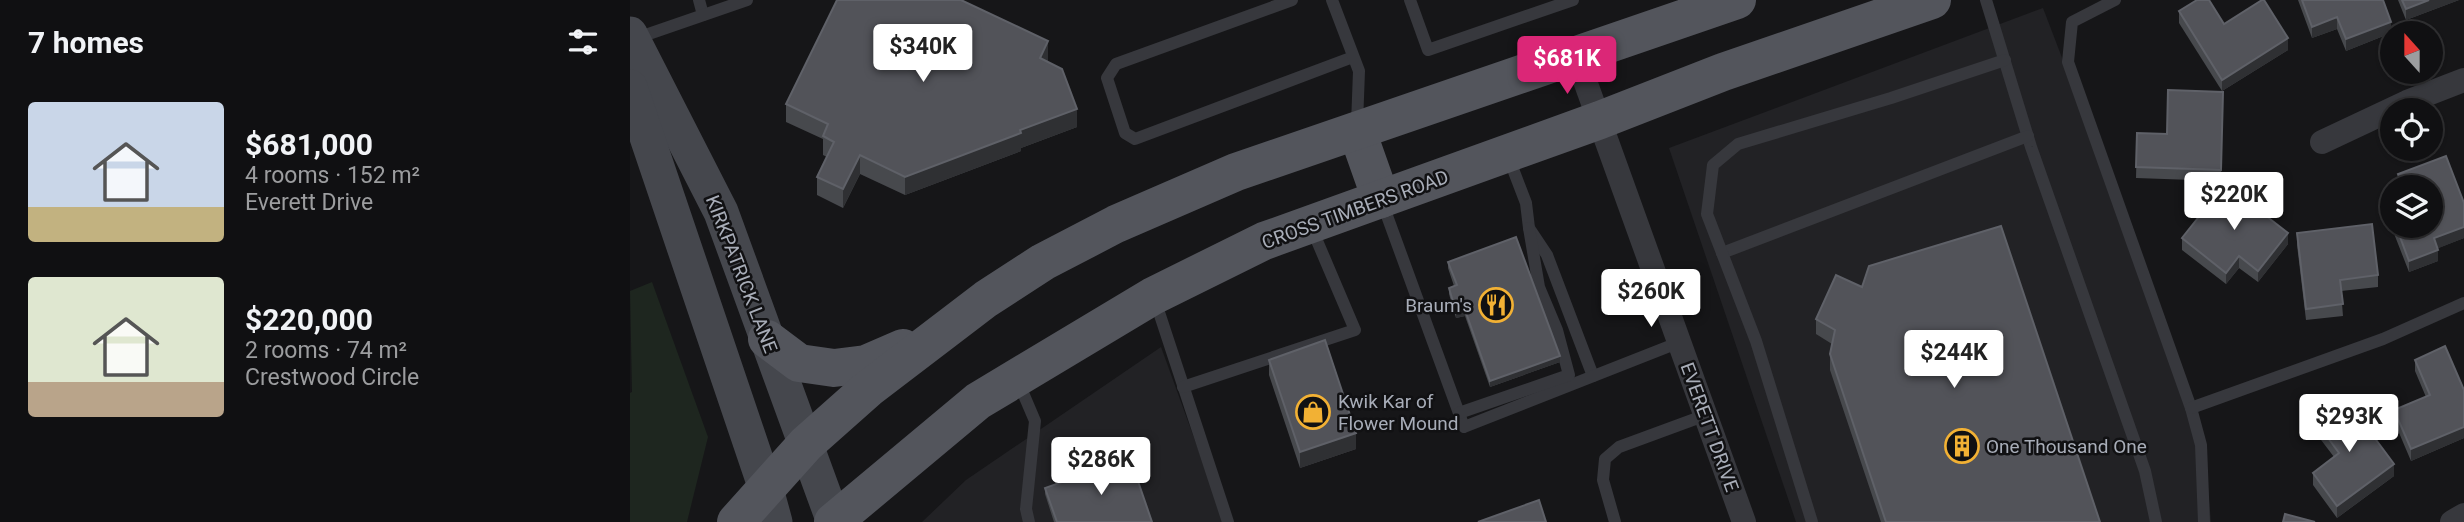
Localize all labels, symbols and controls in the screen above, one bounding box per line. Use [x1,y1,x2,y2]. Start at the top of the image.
north arrow [2380,21,2443,84]
map controls [2380,21,2443,238]
icon: filters [564,23,602,61]
pin: $340K [874,24,972,84]
text: 7 homes [28,25,144,60]
text: $340K [889,33,957,60]
pin: $681K [1518,36,1616,96]
text: $681K [1533,45,1601,72]
button: locate [2380,98,2443,161]
text: $681,000 [245,127,373,162]
icon: home [84,130,168,214]
text: 4 rooms · 152 m² [245,162,420,189]
street label: CROSS TIMBERS ROAD [1259,165,1452,254]
pin: $220K [2185,173,2283,232]
button: layers [2380,175,2443,238]
text: $220K [2200,181,2268,208]
text: Everett Drive [245,189,373,216]
street label: KIRKPATRICK LANE [701,192,782,356]
pin: $260K [1602,270,1700,329]
text: $260K [1617,278,1685,305]
restaurant icon: Braum's [1477,286,1515,324]
place label: Braum's [1405,294,1472,317]
text: $220,000 [245,302,373,337]
icon: home [84,305,168,389]
pin: $244K [1905,330,2003,390]
text: 2 rooms · 74 m² [245,337,407,364]
text: $244K [1920,339,1988,366]
street label: EVERETT DRIVE [1676,359,1744,495]
text: Crestwood Circle [245,364,419,391]
place label: Kwik Kar of Flower Mound [1338,390,1459,435]
shop icon: Kwik Kar of Flower Mound [1294,393,1332,431]
pin: $293K [2300,394,2398,454]
text: $293K [2315,403,2383,430]
building icon: One Thousand One [1943,427,1981,465]
place label: One Thousand One [1986,435,2147,458]
pin: $286K [1052,438,1150,497]
text: $286K [1067,446,1135,473]

